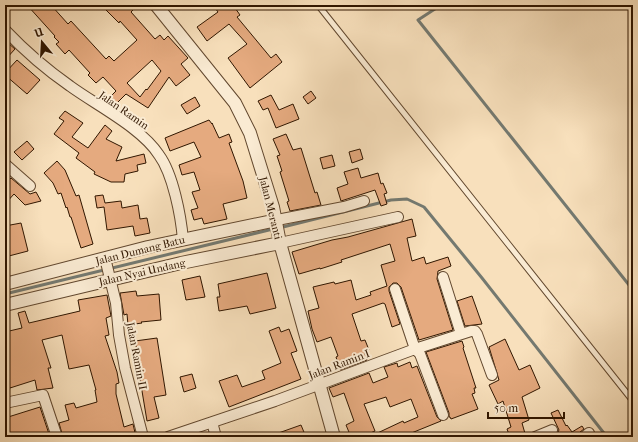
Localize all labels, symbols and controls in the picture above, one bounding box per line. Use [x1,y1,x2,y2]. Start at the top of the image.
north arrow [22,22,62,62]
text: U [32,25,46,41]
street label: Jalan Ramin [95,88,152,133]
street label: Jalan Meranti [256,174,285,242]
street label: Jalan Dumang Batu [93,233,187,268]
street label: Jalan Nyai Undang [96,256,187,289]
street label: Jalan Ramin II [123,320,150,392]
street label: Jalan Ramin I [306,347,372,382]
scale bar [488,394,564,420]
text: 50 m [494,401,518,415]

